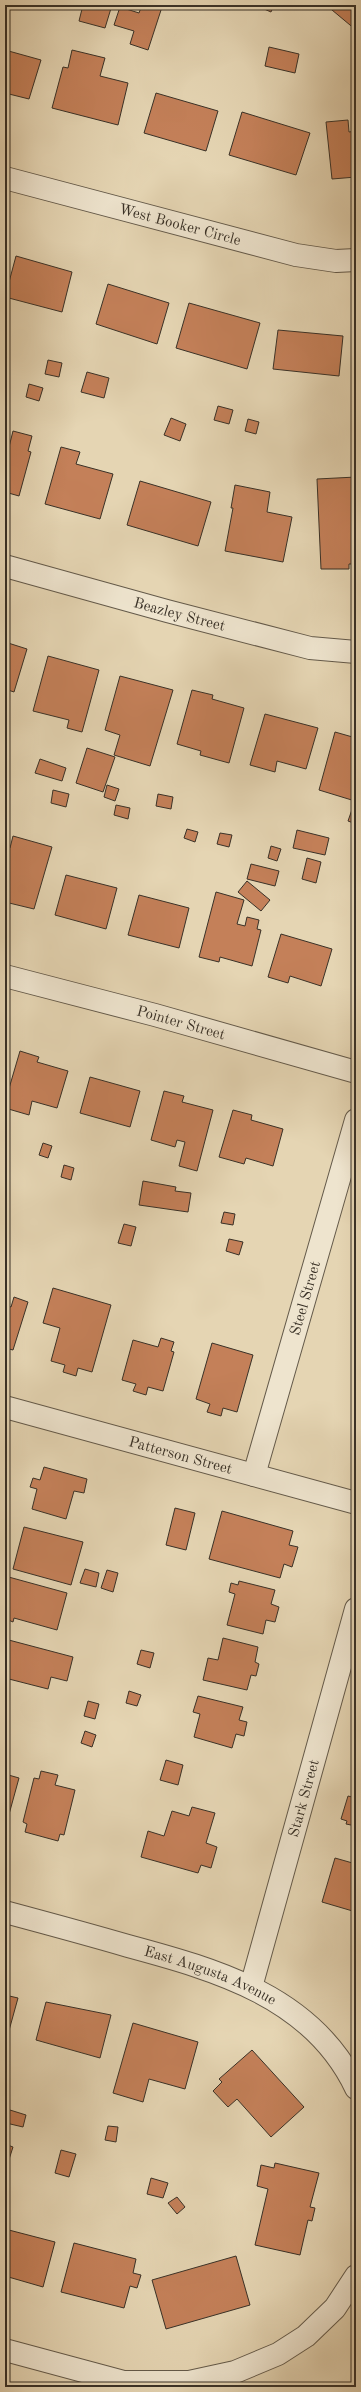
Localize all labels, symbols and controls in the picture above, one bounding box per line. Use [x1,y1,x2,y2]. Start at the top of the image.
street label: West Booker Circle [117,202,242,249]
street label: Beazley Street [132,596,227,635]
street label: Pointer Street [135,1004,227,1043]
street label: Steel Street [288,1260,324,1337]
street label: Patterson Street [127,1435,234,1478]
street label: Stark Street [287,1758,323,1839]
street label: East Augusta Avenue [142,1945,278,2009]

